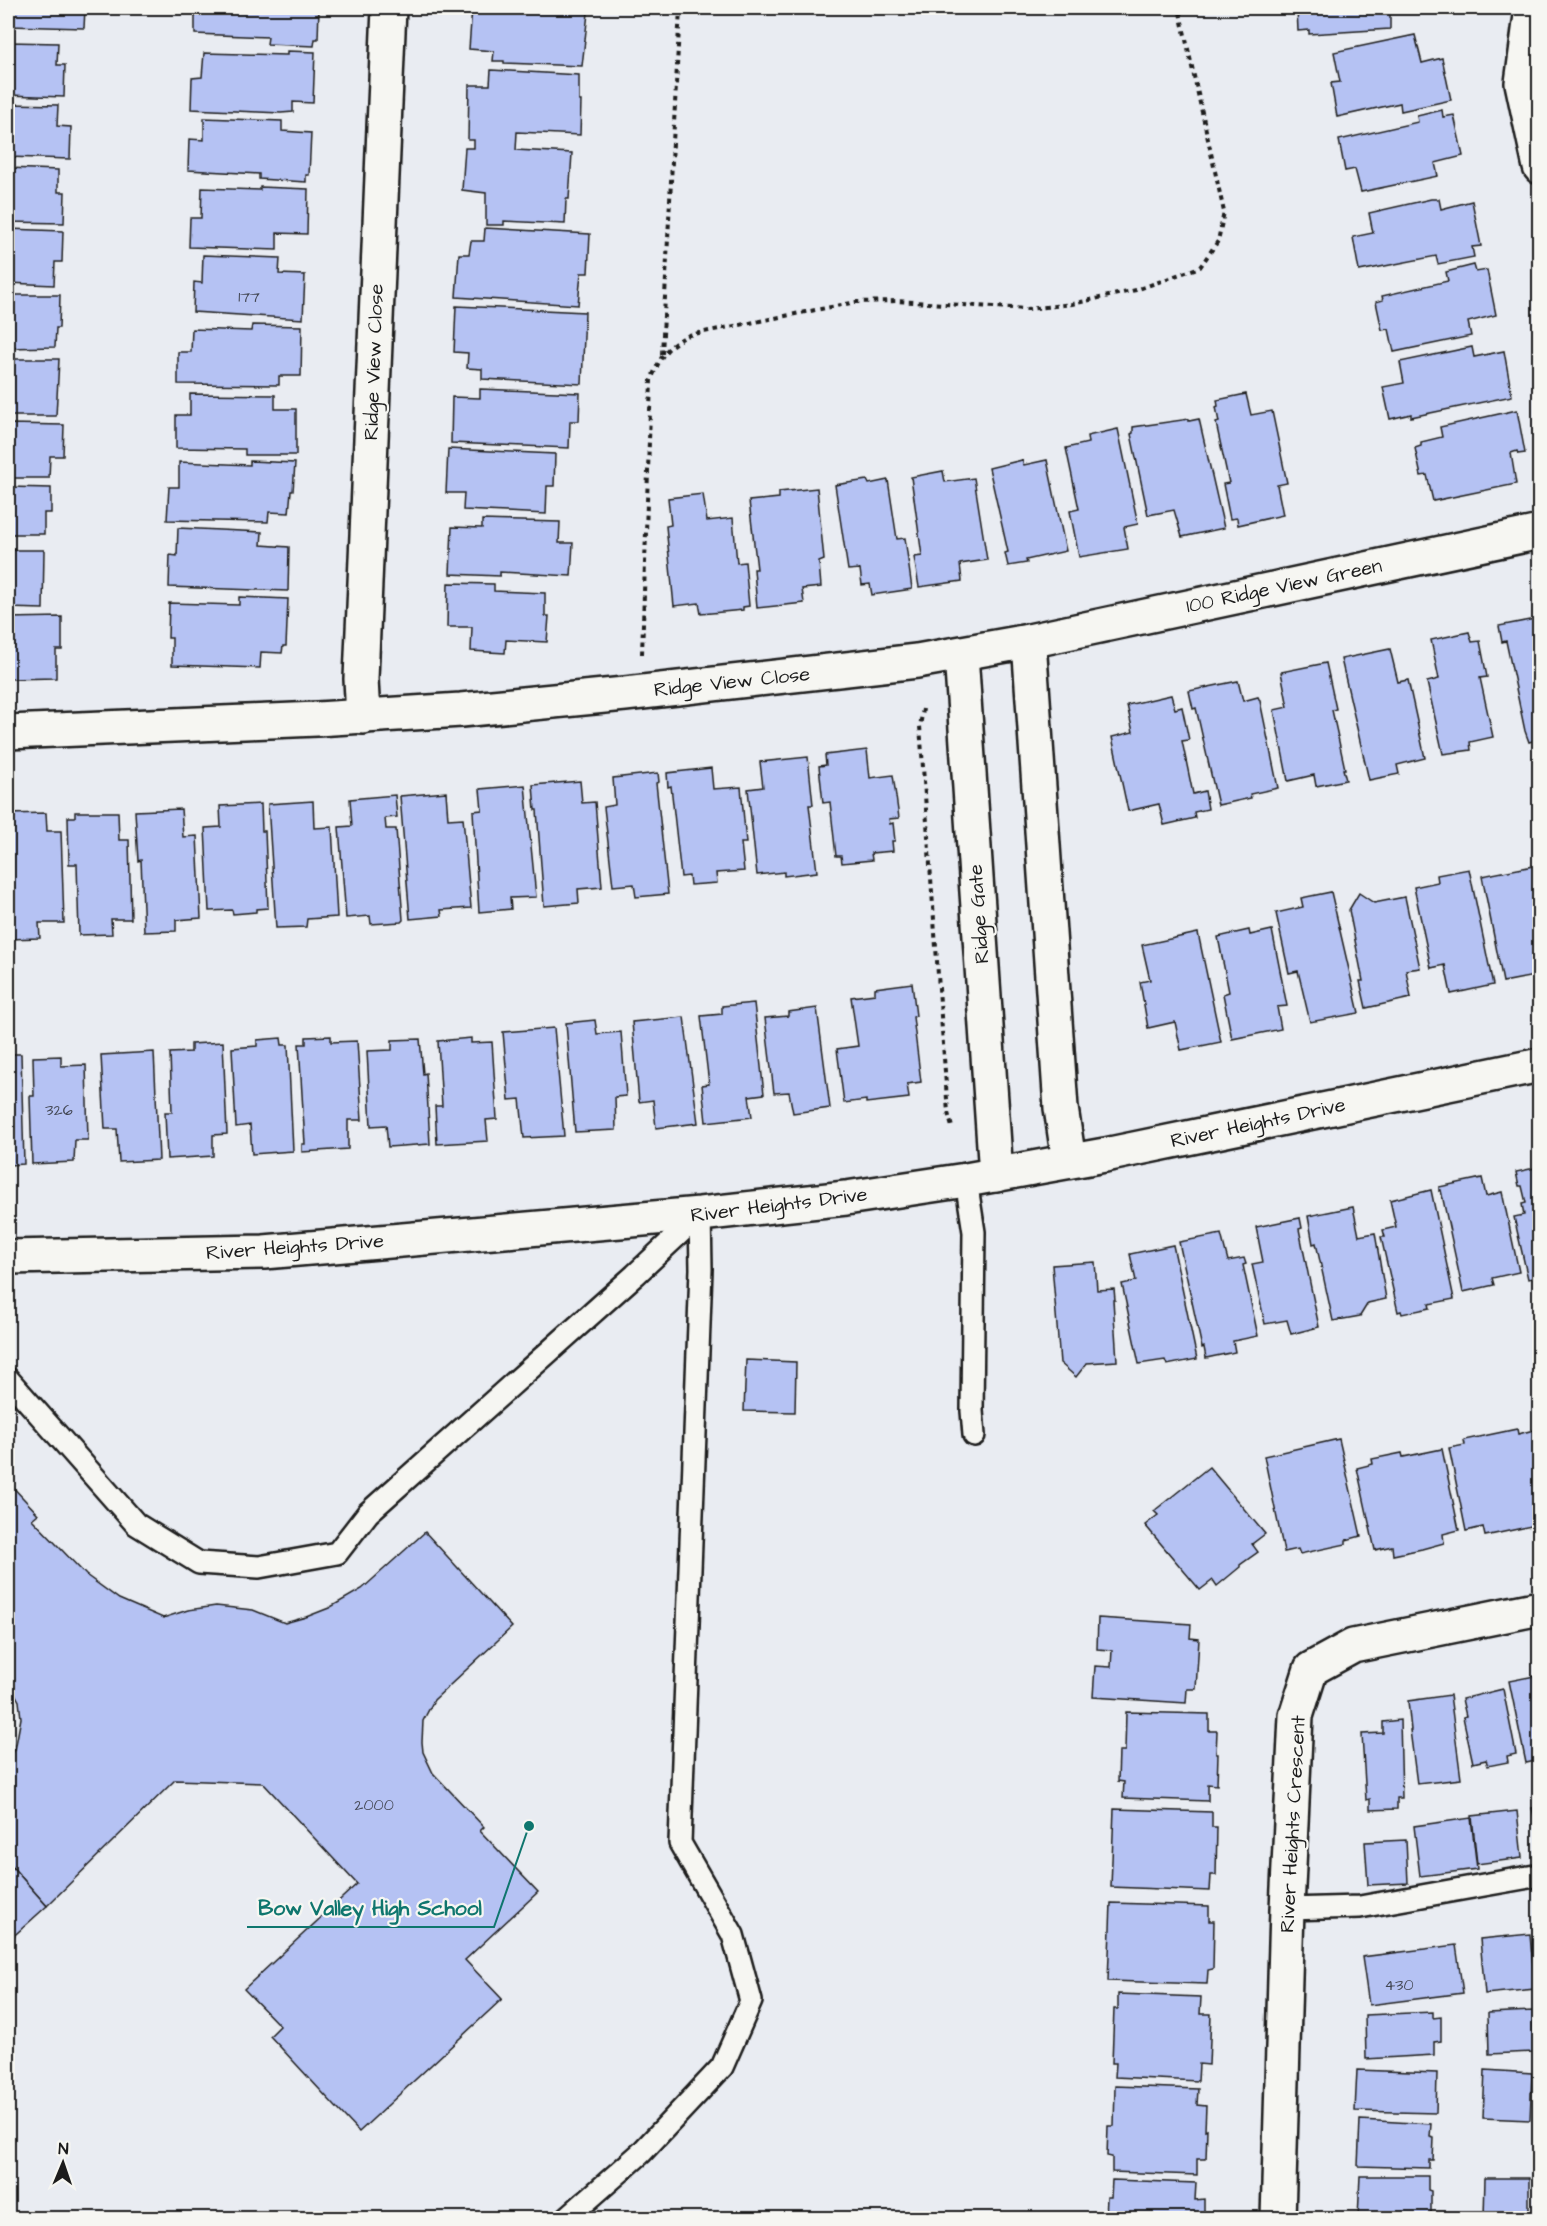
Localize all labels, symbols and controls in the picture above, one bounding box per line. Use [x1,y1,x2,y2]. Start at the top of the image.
street label: Ridge View Close [357,283,392,441]
house number: 177 [238,286,260,308]
street label: 100 Ridge View Green [1183,552,1385,621]
street label: Ridge View Close [653,660,812,705]
street label: Ridge Gate [962,863,997,965]
street label: River Heights Drive [1168,1091,1348,1156]
house number: 326 [45,1099,73,1121]
street label: River Heights Drive [689,1180,869,1231]
street label: River Heights Drive [205,1227,385,1268]
street label: River Heights Crescent [1273,1715,1314,1933]
house number: 2000 [354,1794,394,1816]
callout: Bow Valley High School [247,1888,494,1927]
text: Bow Valley High School [258,1894,482,1926]
house number: 430 [1384,1974,1414,1996]
north arrow [33,2133,93,2193]
text: N [58,2138,69,2160]

